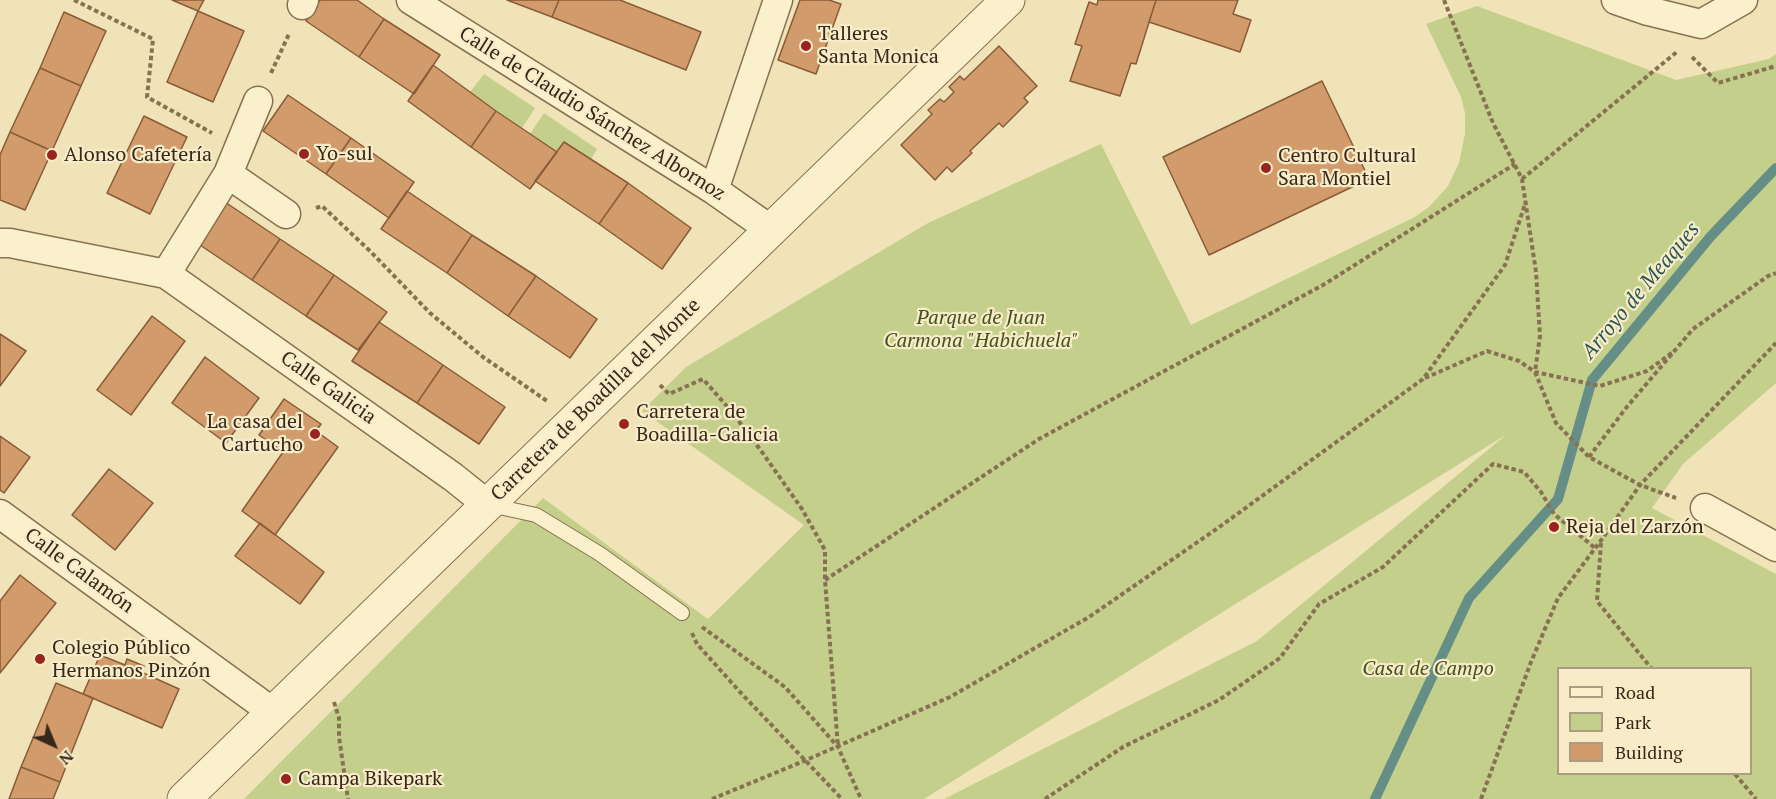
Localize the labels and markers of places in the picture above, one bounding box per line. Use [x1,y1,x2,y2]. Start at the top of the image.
place label: Talleres Santa Monica [818,22,939,69]
marker: Talleres Santa Monica [799,39,813,53]
place label: Yo-sul [316,142,373,166]
place label: Alonso Cafetería [64,143,212,167]
place label: Centro Cultural Sara Montiel [1278,144,1416,191]
marker: Yo-sul [297,147,311,161]
marker: Alonso Cafetería [45,148,59,162]
marker: Centro Cultural Sara Montiel [1259,161,1273,175]
place label: Carretera de Boadilla-Galicia [636,400,779,447]
place label: La casa del Cartucho [207,410,303,457]
marker: Carretera de Boadilla-Galicia [617,417,631,431]
marker: La casa del Cartucho [308,427,322,441]
place label: Reja del Zarzón [1566,515,1704,539]
marker: Reja del Zarzón [1547,520,1561,534]
place label: Colegio Público Hermanos Pinzón [52,636,210,683]
marker: Colegio Público Hermanos Pinzón [33,652,47,666]
place label: Campa Bikepark [298,767,442,791]
marker: Campa Bikepark [279,772,293,786]

